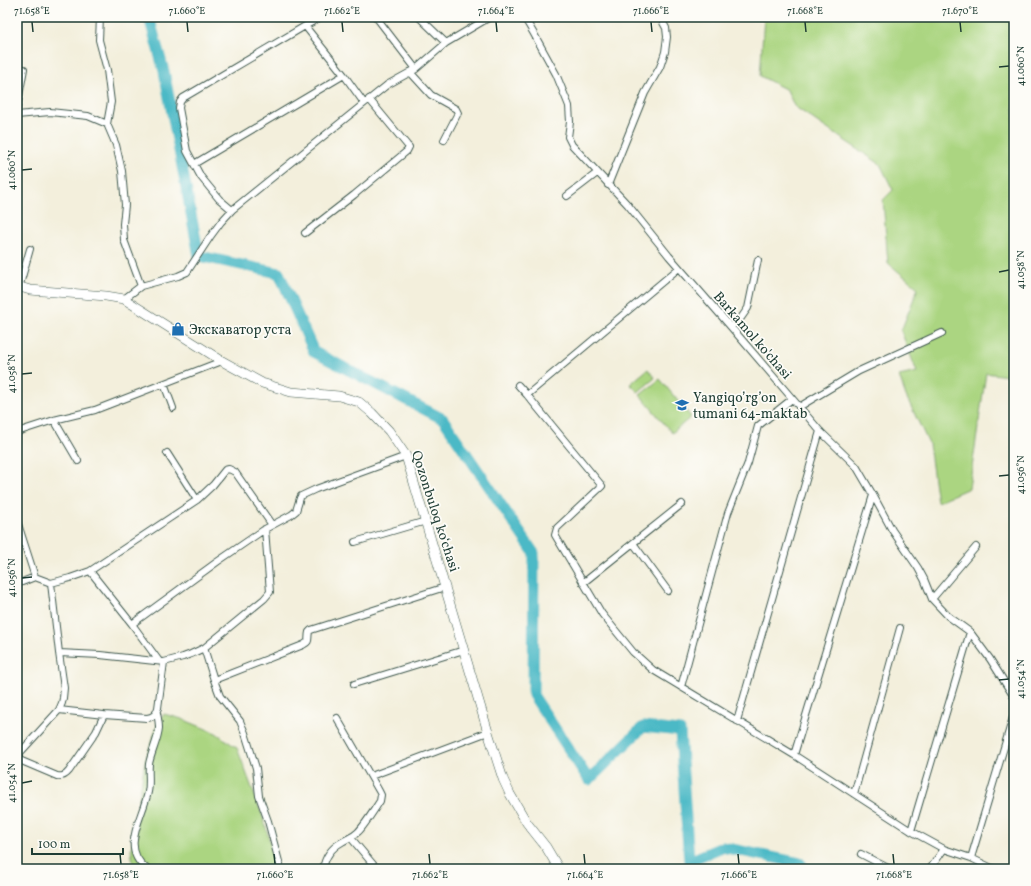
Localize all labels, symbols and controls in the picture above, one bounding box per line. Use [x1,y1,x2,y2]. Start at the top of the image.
text: 71.658°E [14,4,50,18]
text: 71.660°E [169,4,205,18]
text: 71.662°E [324,4,360,18]
text: 71.664°E [478,4,514,18]
text: 71.666°E [633,4,669,18]
text: 71.668°E [787,4,823,18]
text: 71.670°E [942,4,978,18]
text: 41.060°N [1014,45,1028,86]
text: 41.060°N [5,149,19,190]
text: 41.058°N [1014,250,1028,290]
street label: Barkamol ko'chasi [708,288,795,384]
shop icon: Экскаватор уста [170,321,186,337]
place label: Экскаватор уста [189,321,292,340]
text: 41.058°N [5,354,19,394]
place label: Yangiqo’rg’on tumani 64-maktab [693,389,808,424]
school or university icon: Yangiqo’rg’on tumani 64-maktab [674,397,690,413]
street label: Qozonbuloq koʻchasi [406,448,463,575]
text: 41.056°N [1014,455,1028,495]
text: 41.056°N [5,558,19,598]
text: 41.054°N [1014,659,1028,699]
text: 41.054°N [5,763,19,803]
scale bar [32,830,123,856]
text: 100 m [38,837,71,853]
text: 71.658°E [103,868,139,882]
text: 71.660°E [257,868,293,882]
text: 71.662°E [412,868,448,882]
text: 71.664°E [567,868,603,882]
text: 71.666°E [721,868,757,882]
text: 71.668°E [876,868,912,882]

